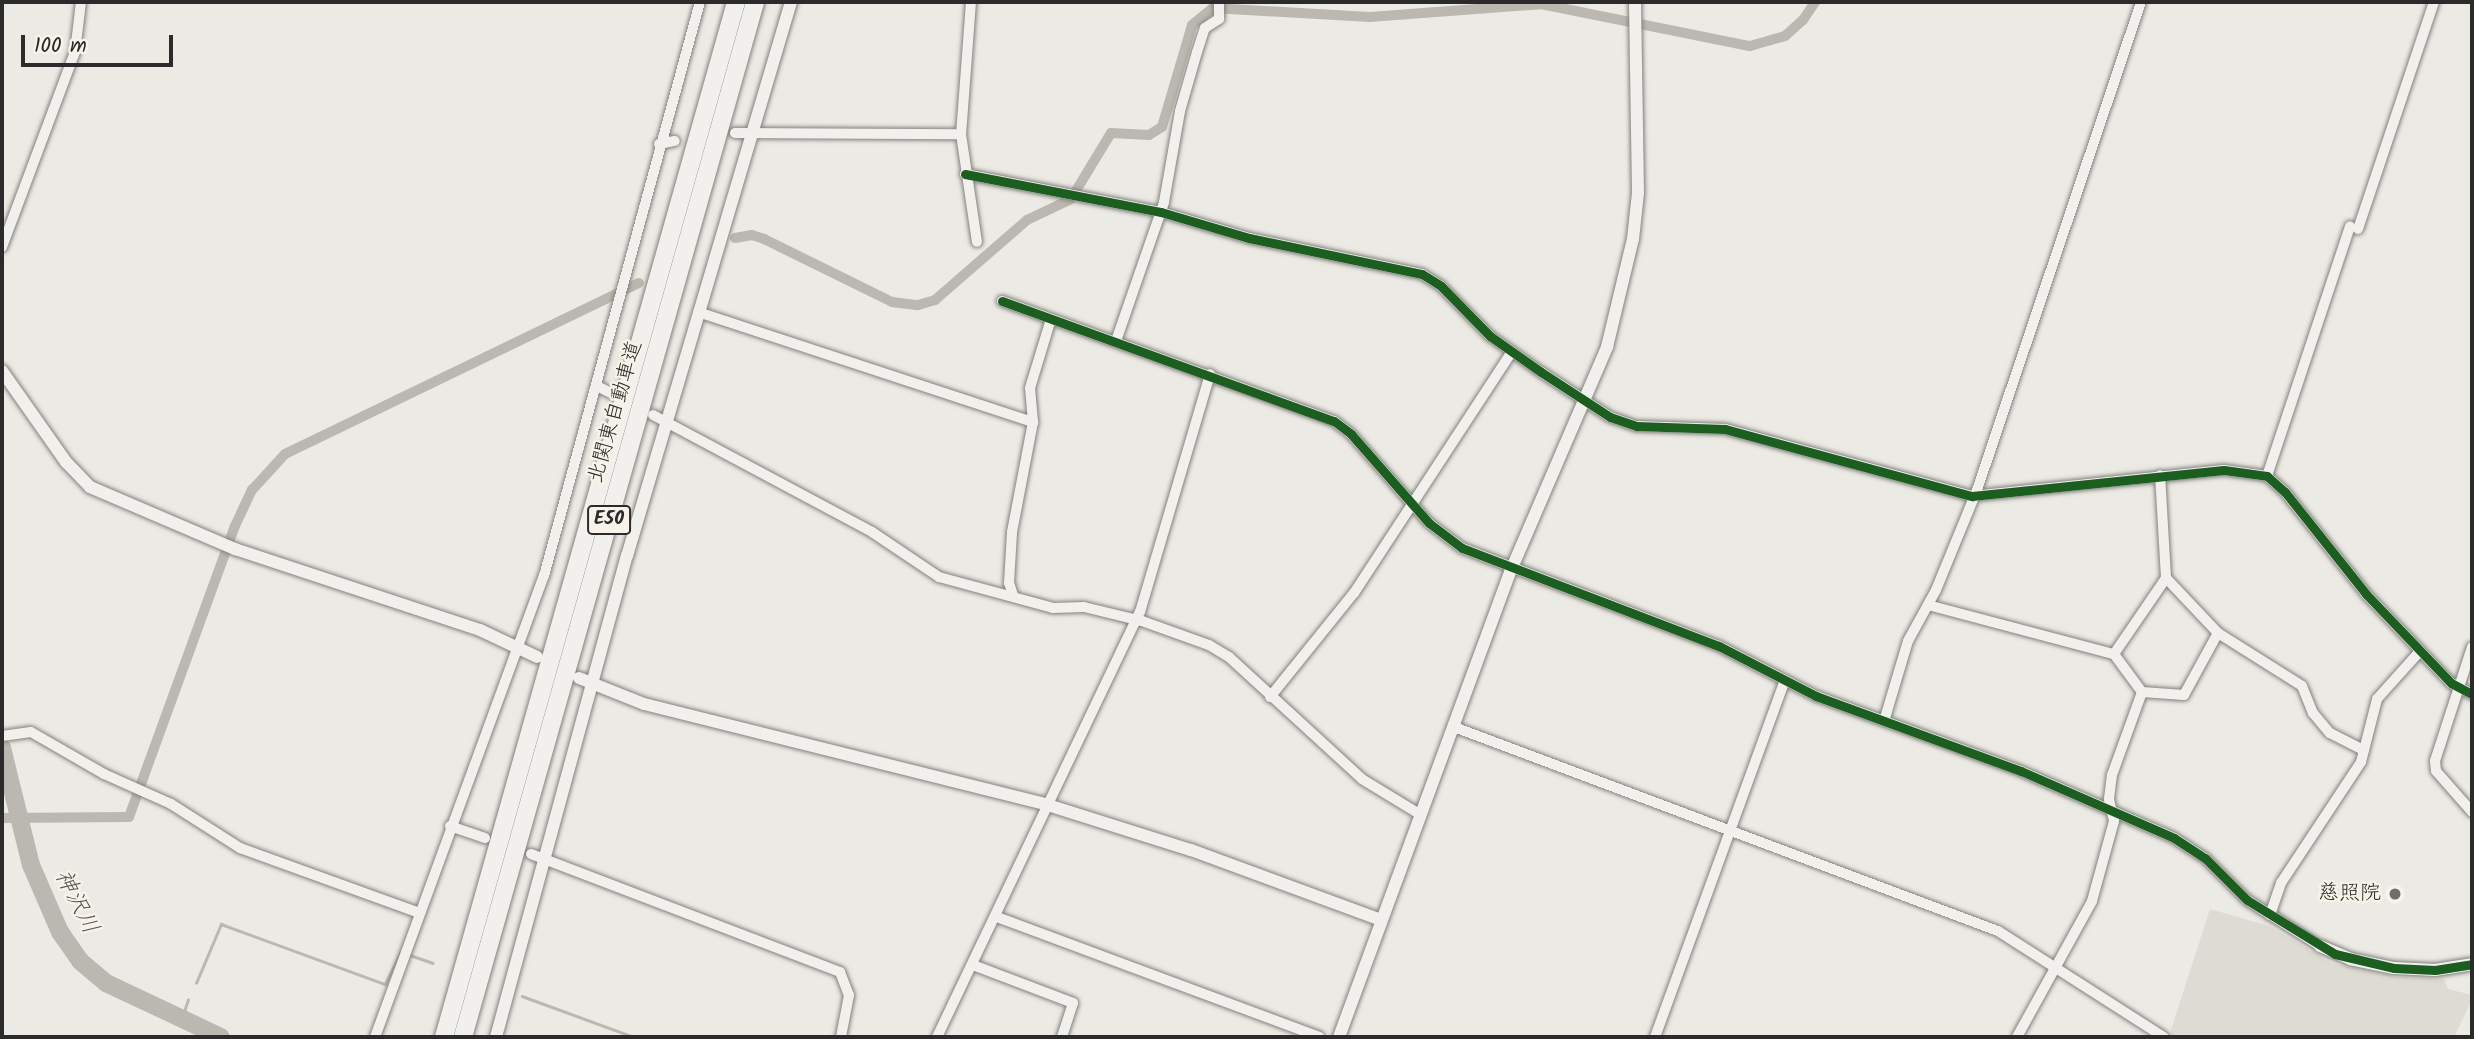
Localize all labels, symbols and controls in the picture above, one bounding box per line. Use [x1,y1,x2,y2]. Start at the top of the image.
scale bar [24,21,177,65]
text: 100 m [34,30,87,63]
street label: 北関東自動車道 [584,338,648,486]
road number: E50 [586,505,632,536]
water label: 神沢川 [48,865,104,939]
place label: 慈照院 [2318,881,2381,907]
marker: 慈照院 [2387,886,2403,902]

